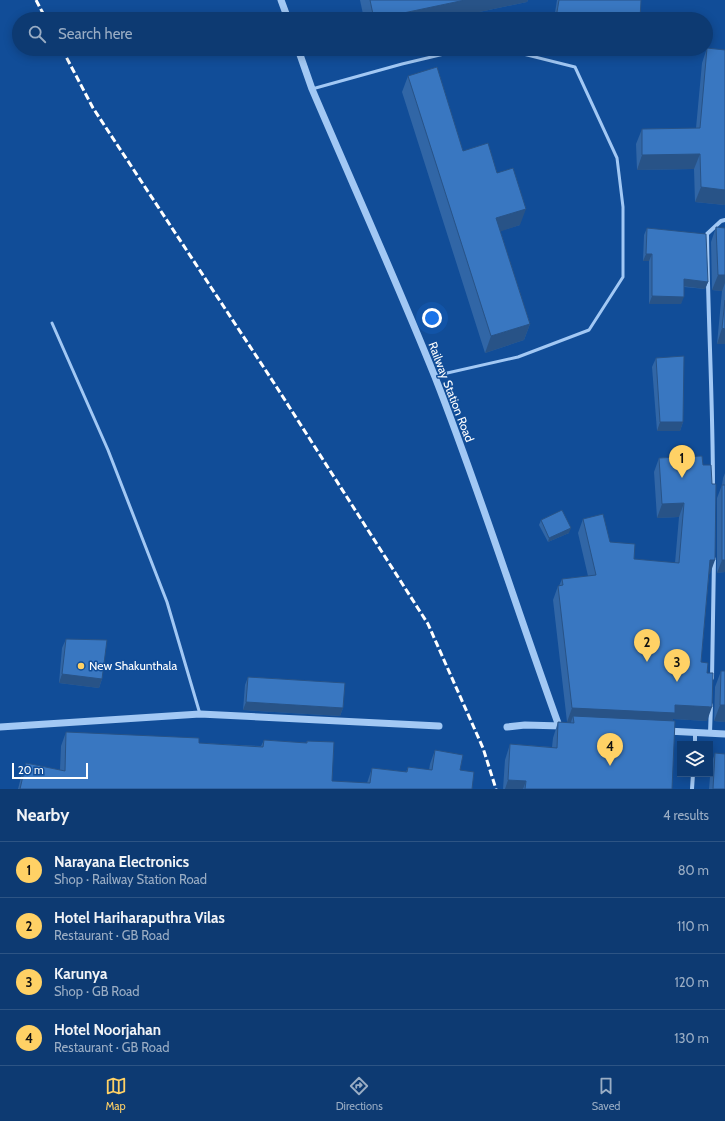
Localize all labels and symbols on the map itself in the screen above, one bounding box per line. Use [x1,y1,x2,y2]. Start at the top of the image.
your location [422,308,442,328]
street label: Railway Station Road [425,340,478,444]
pin: 1 [669,445,695,478]
pin: 2 [634,629,660,662]
pin: 3 [664,649,690,682]
place label: New Shakunthala [89,658,177,673]
marker: New Shakunthala [76,661,86,671]
pin: 4 [597,733,623,766]
scale bar [12,761,88,780]

